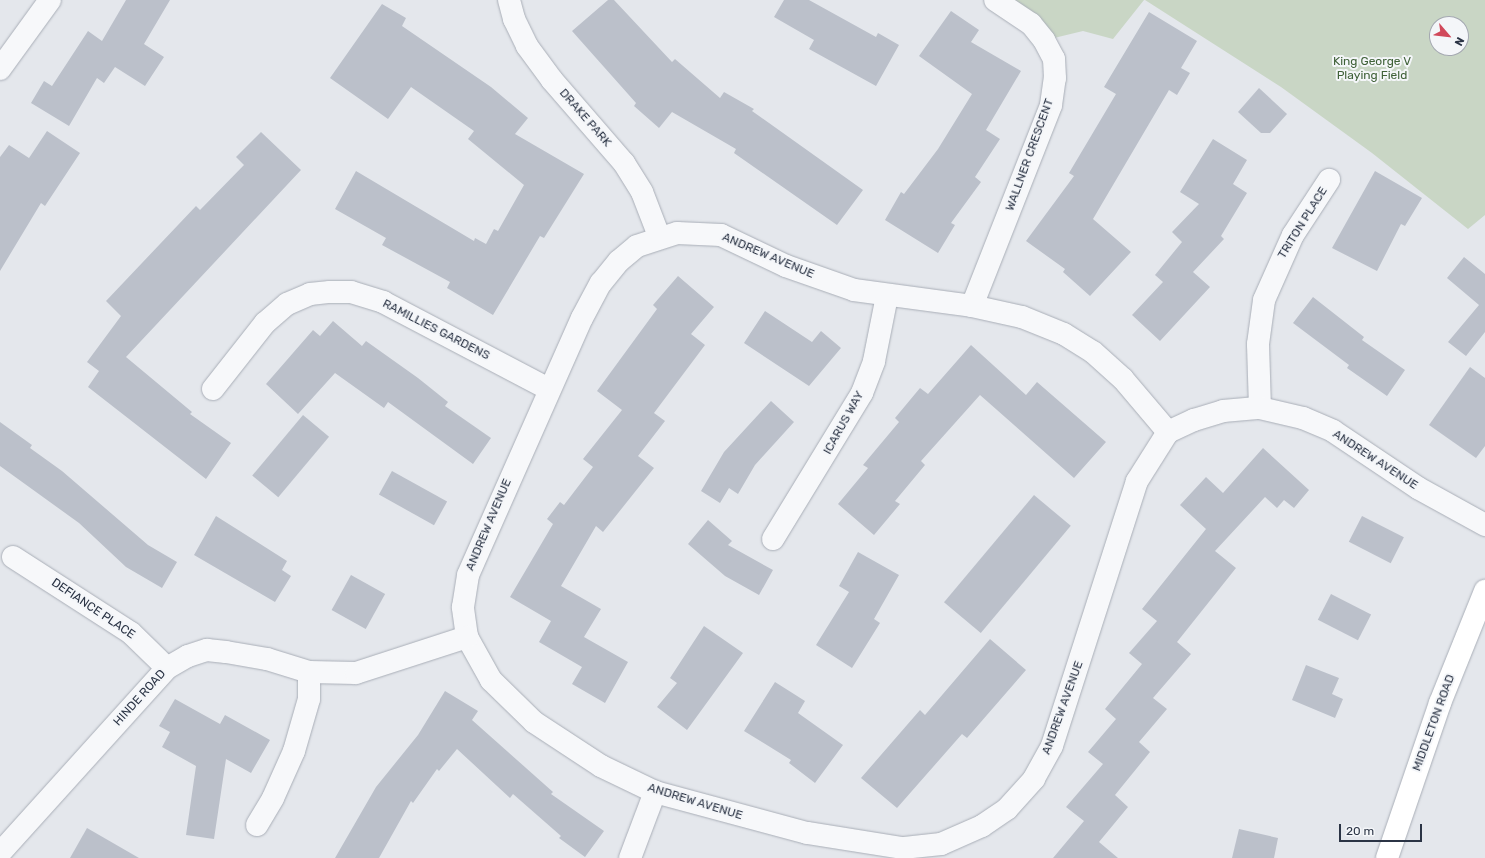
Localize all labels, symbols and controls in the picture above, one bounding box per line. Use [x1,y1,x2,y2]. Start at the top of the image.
north arrow [1429,16,1469,56]
text: N [1452,35,1467,48]
park label: King George V Playing Field [1333,55,1411,83]
street label: DRAKE PARK [556,86,614,150]
street label: WALLNER CRESCENT [1003,97,1057,213]
street label: TRITON PLACE [1275,184,1331,262]
street label: ANDREW AVENUE [720,230,816,282]
street label: RAMILLIES GARDENS [380,297,492,363]
street label: ICARUS WAY [821,389,867,457]
street label: ANDREW AVENUE [1330,427,1420,493]
street label: ANDREW AVENUE [463,477,515,573]
street label: DEFIANCE PLACE [48,576,138,642]
street label: ANDREW AVENUE [1039,659,1087,757]
street label: HINDE ROAD [111,667,169,729]
street label: MIDDLETON ROAD [1410,673,1458,773]
street label: ANDREW AVENUE [646,781,744,823]
scale bar [1341,816,1424,842]
text: 20 m [1346,824,1374,838]

